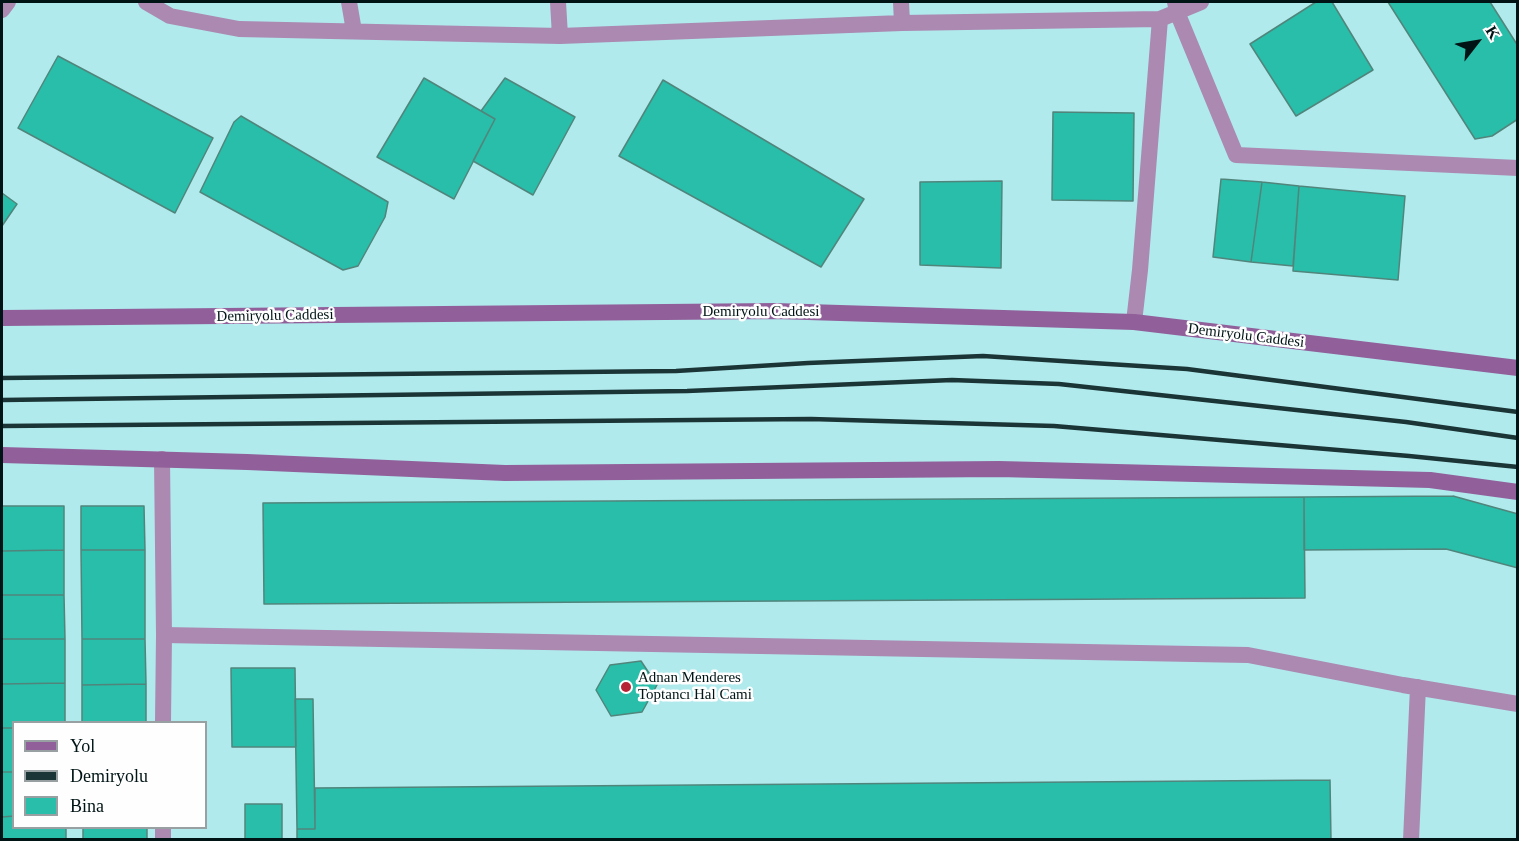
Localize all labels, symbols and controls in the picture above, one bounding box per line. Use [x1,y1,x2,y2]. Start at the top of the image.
north arrow [1447,12,1507,72]
text: K [1482,23,1503,42]
street label: Demiryolu Caddesi [702,303,820,321]
street label: Demiryolu Caddesi [216,306,334,326]
street label: Demiryolu Caddesi [1187,320,1305,352]
place label: Adnan Menderes Toptancı Hal Cami [638,669,752,704]
marker: Adnan Menderes Toptancı Hal Cami [619,680,633,694]
legend [12,721,207,829]
text: Yol [70,736,95,756]
text: Demiryolu [70,766,148,786]
text: Bina [70,796,104,816]

